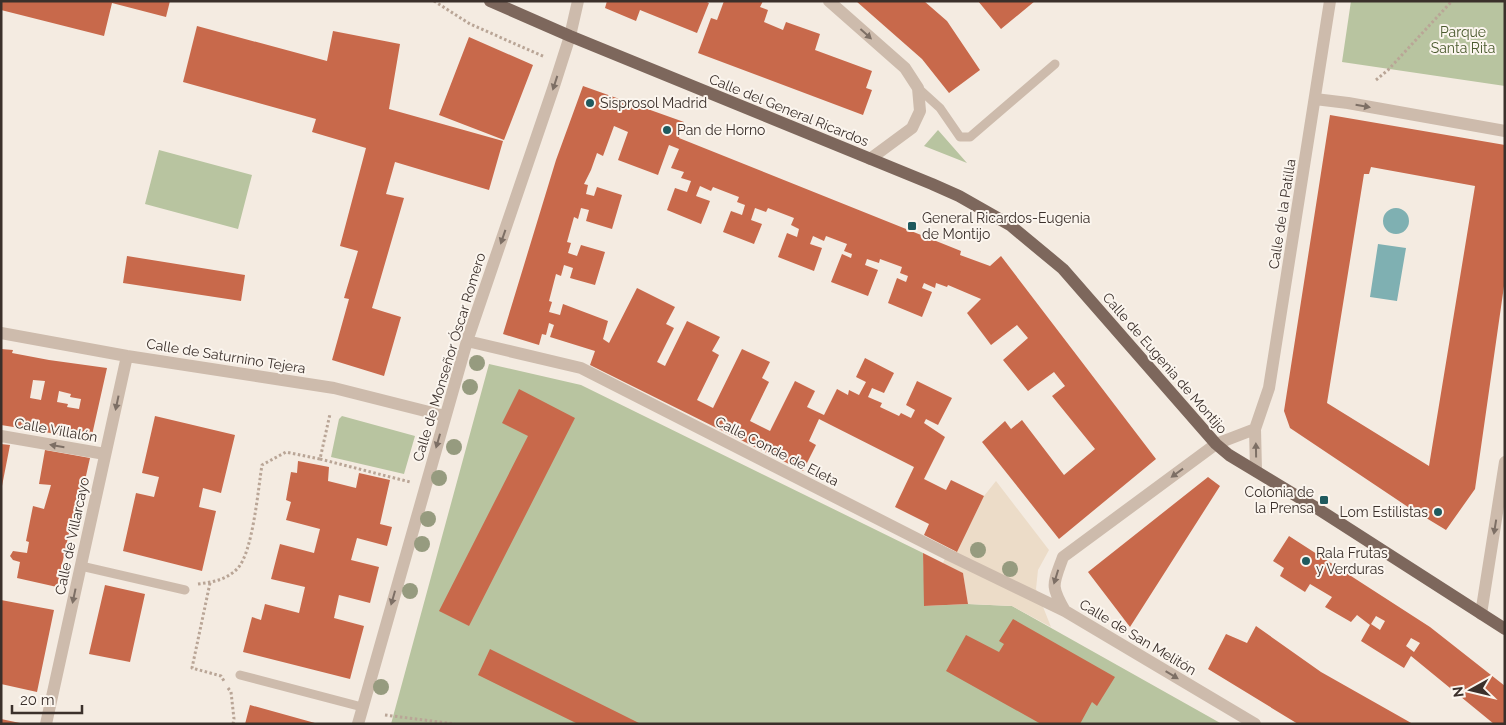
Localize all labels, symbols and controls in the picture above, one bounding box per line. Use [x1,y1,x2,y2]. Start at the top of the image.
park label: Parque Santa Rita [1431,24,1495,56]
one-way arrow [859,28,872,39]
street label: Calle del General Ricardos [707,71,871,149]
one-way arrow [551,75,558,90]
place label: Sisprosol Madrid [600,95,707,111]
marker: Sisprosol Madrid [584,97,596,109]
one-way arrow [1356,103,1372,111]
place label: Pan de Horno [677,122,765,138]
marker: Pan de Horno [661,124,673,136]
street label: Calle de la Patilla [1265,158,1299,270]
place label: General Ricardos-Eugenia de Montijo [922,210,1090,242]
marker: General Ricardos-Eugenia de Montijo [906,220,918,232]
one-way arrow [498,229,506,244]
street label: Calle de Monseñor Óscar Romero [409,250,488,463]
street label: Calle de Eugenia de Montijo [1099,289,1231,437]
street label: Calle de Saturnino Tejera [145,335,307,377]
one-way arrow [112,396,120,412]
street label: Calle Conde de Eleta [713,413,841,489]
street label: Calle Villalón [13,415,99,445]
one-way arrow [433,434,441,449]
one-way arrow [49,441,65,449]
one-way arrow [1252,442,1260,458]
one-way arrow [1170,468,1184,478]
street label: Calle de Villarcayo [52,476,92,596]
place label: Colonia de la Prensa [1245,484,1314,516]
marker: Colonia de la Prensa [1318,494,1330,506]
place label: Lom Estilistas [1340,504,1428,520]
marker: Lom Estilistas [1432,506,1444,518]
one-way arrow [1490,520,1498,536]
place label: Rala Frutas y Verduras [1316,545,1388,577]
marker: Rala Frutas y Verduras [1300,555,1312,567]
one-way arrow [1052,570,1060,585]
one-way arrow [70,589,78,604]
one-way arrow [389,590,397,605]
street label: Calle de San Melitón [1077,596,1199,678]
north arrow [1446,665,1496,715]
one-way arrow [1165,671,1180,679]
scale bar [12,682,82,714]
text: N [1449,685,1467,698]
text: 20 m [20,691,55,709]

